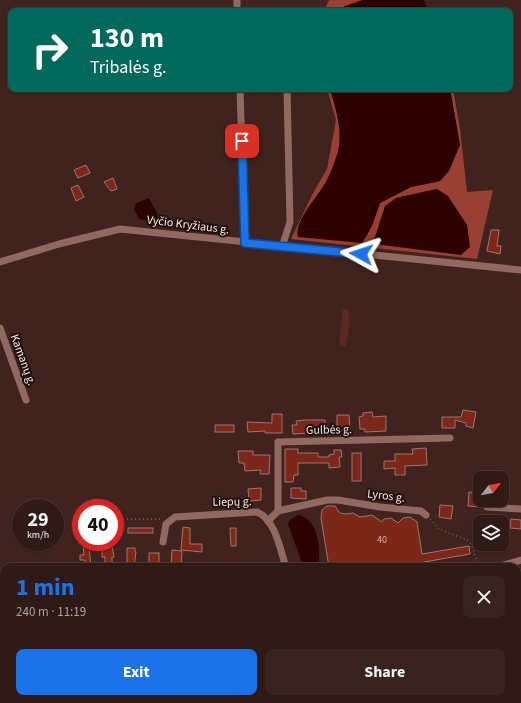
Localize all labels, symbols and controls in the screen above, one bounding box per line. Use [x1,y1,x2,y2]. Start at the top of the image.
text: 130 m [90,18,164,58]
icon: right [24,24,76,76]
text: Tribalės g. [90,55,166,80]
pin [225,124,259,158]
icon: arrive [231,130,253,152]
street label: Vyčio Kryžiaus g. [146,212,230,238]
position arrow [340,233,382,275]
street label: Kamanų g. [6,332,40,388]
street label: Gulbės g. [306,421,352,439]
north arrow [473,471,509,507]
map controls [473,471,509,551]
street label: Lyros g. [366,485,406,507]
street label: Liepų g. [212,493,252,511]
speed limit sign: 40 [72,499,124,551]
text: 29 [27,506,49,534]
button: layers [473,515,509,551]
text: km/h [27,528,49,542]
house number: 40 [377,533,387,547]
text: 1 min [16,570,74,605]
button: close [463,576,505,618]
text: 240 m · 11:19 [16,603,86,621]
button: Exit [16,649,257,695]
button: Share [265,649,505,695]

